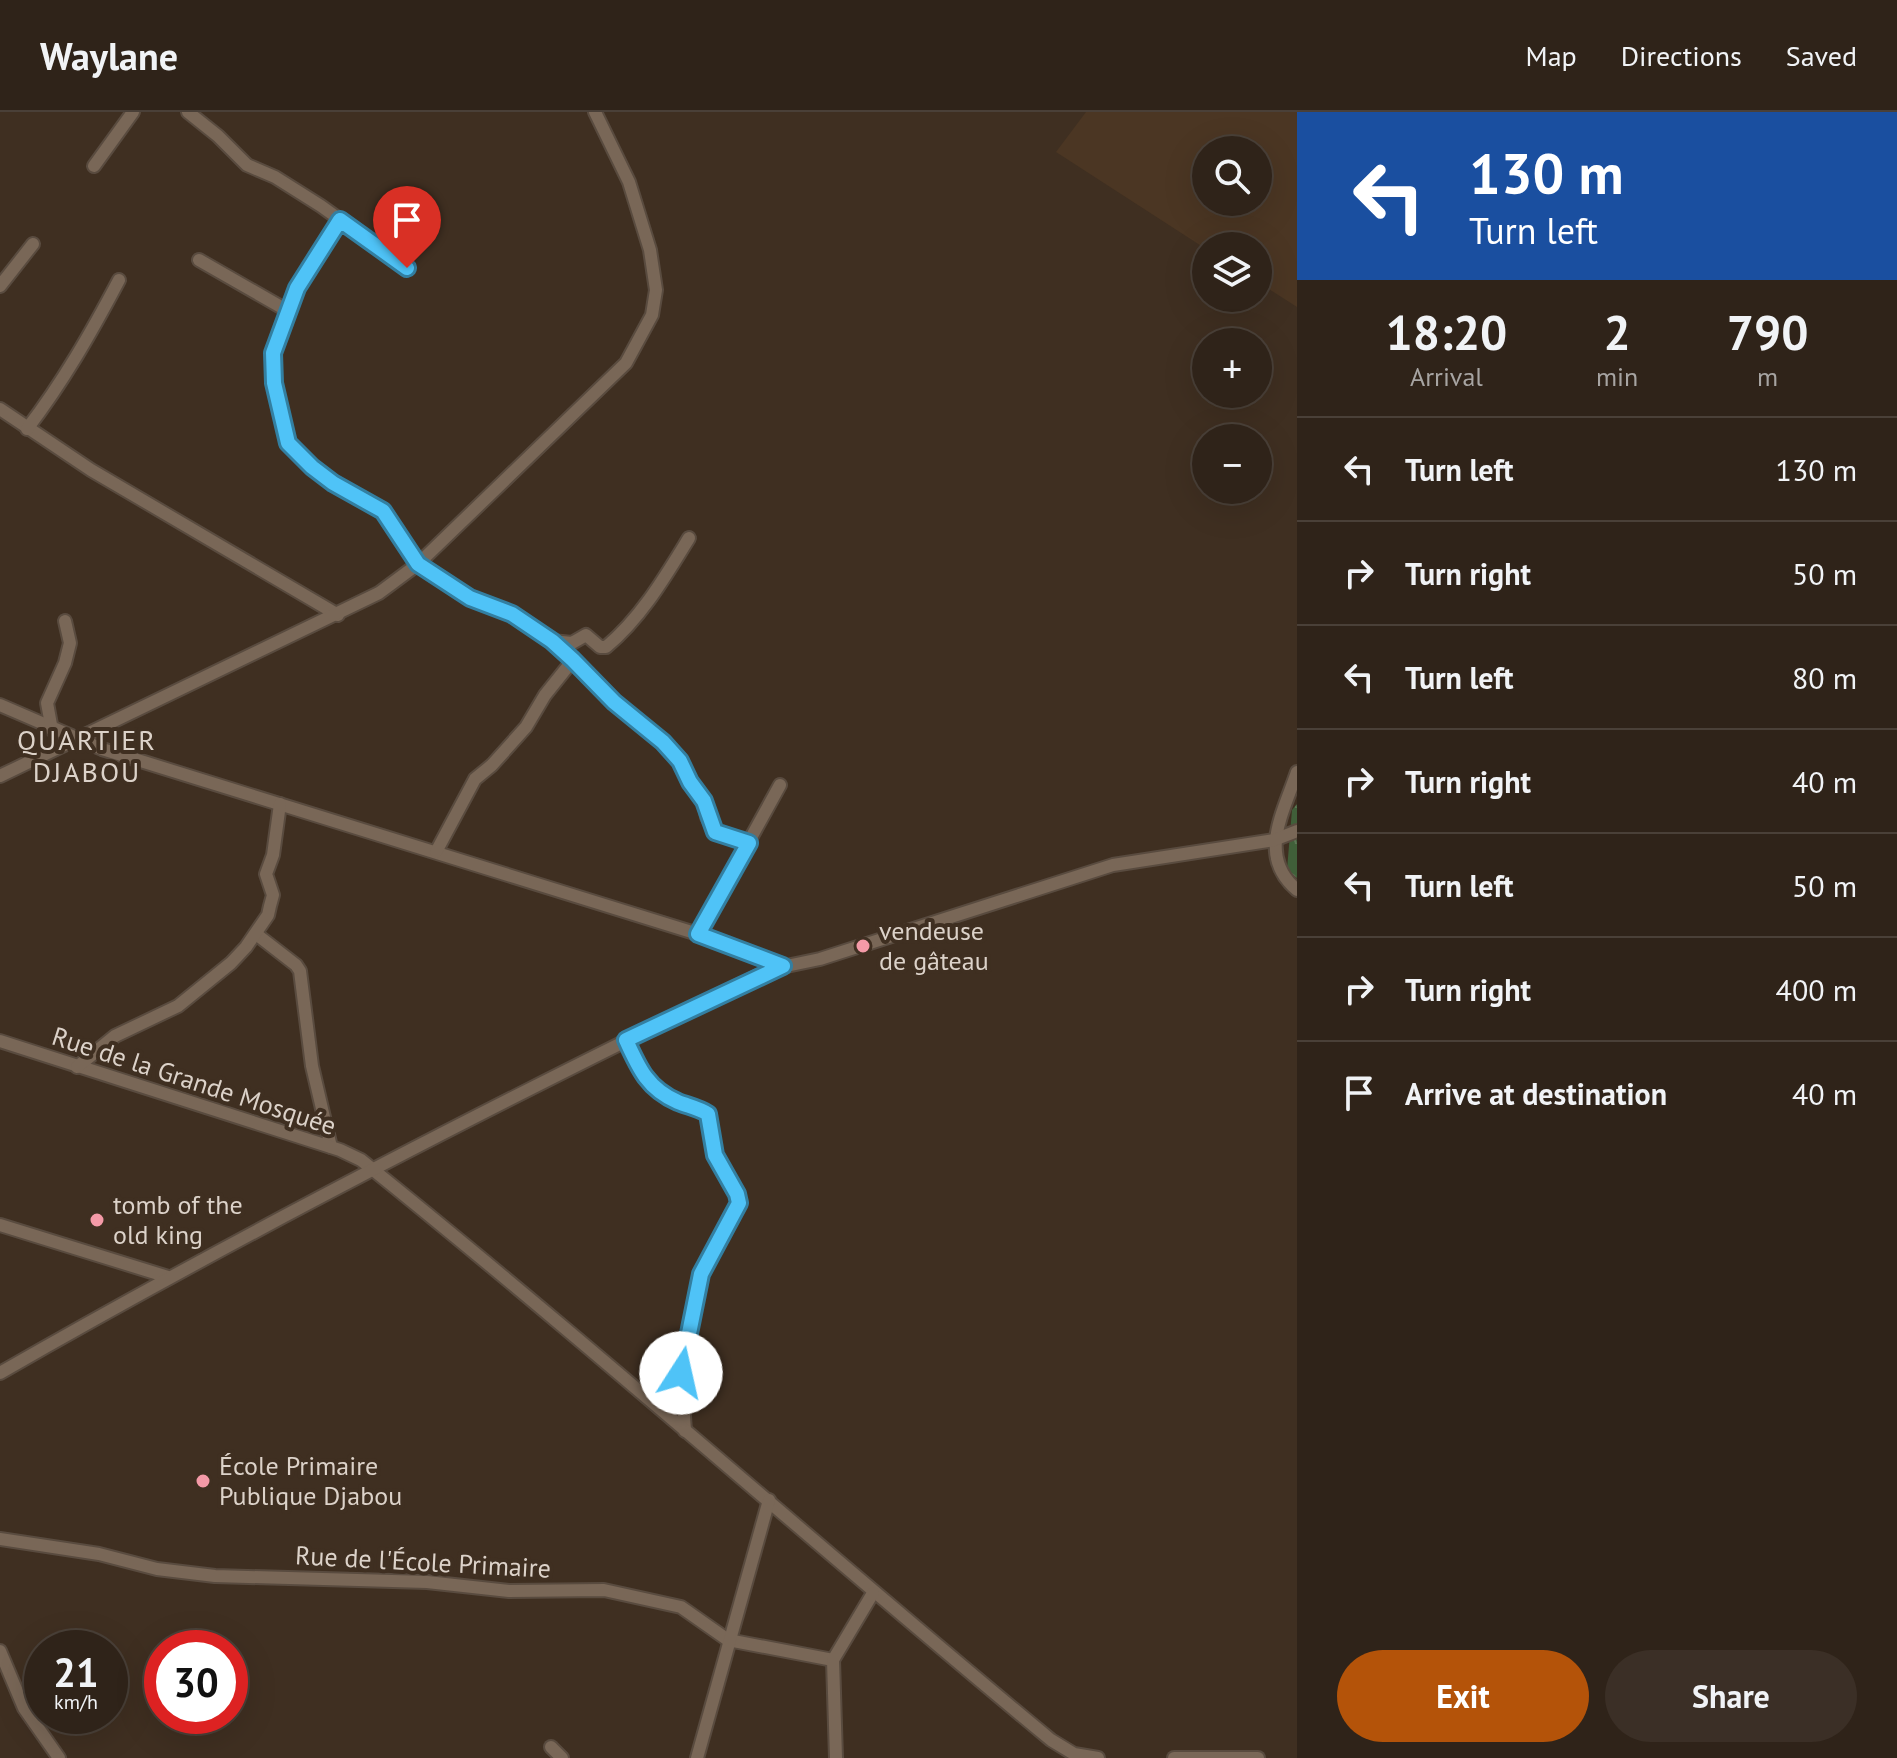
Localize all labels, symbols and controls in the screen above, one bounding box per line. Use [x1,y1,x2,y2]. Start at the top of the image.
text: Waylane [40,31,178,80]
text: Map [1526,37,1577,74]
text: Directions [1621,37,1742,74]
text: Saved [1786,37,1857,74]
map controls [1192,136,1272,504]
button: search [1192,136,1272,216]
text: 130 m [1469,137,1624,209]
icon: left [1337,144,1441,248]
pin [373,186,441,268]
icon: arrive [385,198,429,242]
text: Turn left [1469,207,1598,254]
button: layers [1192,232,1272,312]
text: 18:20 [1386,301,1507,363]
text: 2 [1603,301,1631,363]
text: 790 [1727,301,1808,363]
button: + [1192,328,1272,408]
text: Arrival [1410,360,1483,393]
text: min [1596,360,1638,393]
text: m [1757,360,1778,393]
button: − [1192,424,1272,504]
icon: left [1337,447,1381,491]
text: Turn left [1405,450,1513,489]
text: 130 m [1776,450,1857,489]
icon: right [1337,551,1381,595]
text: Turn right [1405,554,1531,593]
text: 50 m [1792,554,1857,593]
icon: left [1337,655,1381,699]
text: Turn left [1405,658,1513,697]
text: 80 m [1792,658,1857,697]
district label: QUARTIER DJABOU [17,721,157,790]
icon: right [1337,759,1381,803]
text: Turn right [1405,762,1531,801]
text: 40 m [1792,762,1857,801]
icon: left [1337,863,1381,907]
text: Turn left [1405,866,1513,905]
text: 50 m [1792,866,1857,905]
place label: vendeuse de gâteau [879,914,989,977]
marker: vendeuse de gâteau [854,937,872,955]
icon: right [1337,967,1381,1011]
text: Turn right [1405,970,1531,1009]
text: 400 m [1776,970,1857,1009]
street label: Rue de la Grande Mosquée [48,1019,340,1142]
icon: arrive [1337,1071,1381,1115]
text: Arrive at destination [1405,1074,1667,1113]
text: 40 m [1792,1074,1857,1113]
place label: tomb of the old king [113,1188,243,1251]
marker: tomb of the old king [88,1211,106,1229]
position arrow [639,1331,723,1415]
place label: École Primaire Publique Djabou [219,1449,402,1512]
marker: École Primaire Publique Djabou [194,1472,212,1490]
street label: Rue de l'École Primaire [294,1538,552,1585]
speed limit sign: 30 [144,1630,248,1734]
text: 21 [53,1646,99,1698]
button: Exit [1337,1650,1589,1742]
button: Share [1605,1650,1857,1742]
text: km/h [54,1689,98,1715]

